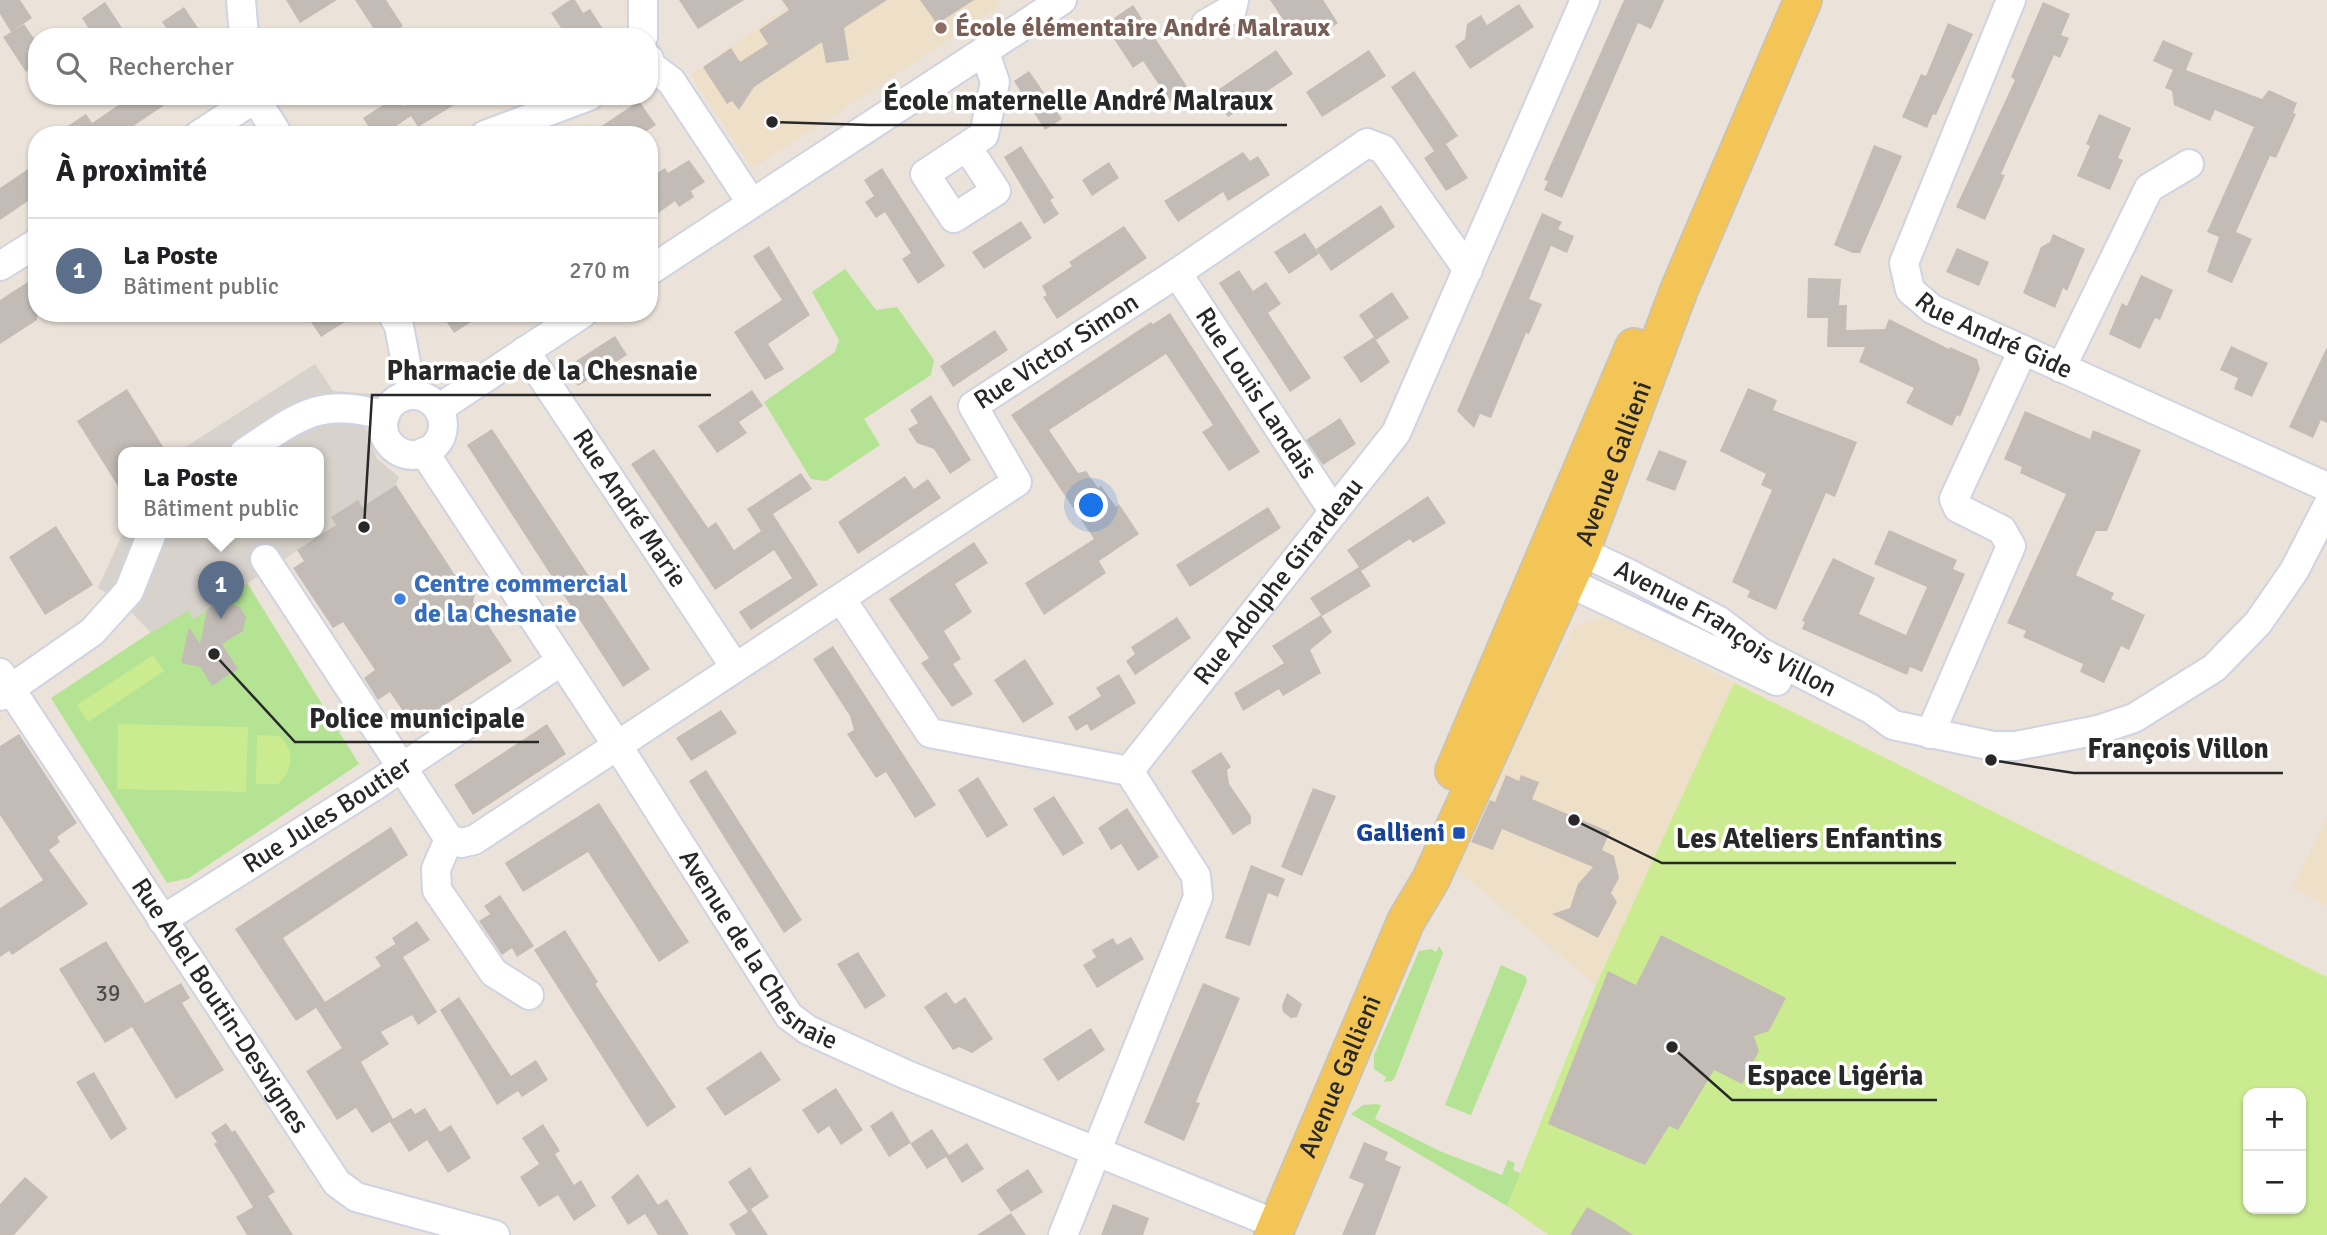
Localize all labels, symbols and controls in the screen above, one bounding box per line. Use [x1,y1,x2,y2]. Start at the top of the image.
place label: École élémentaire André Malraux [955,12,1330,44]
marker: École élémentaire André Malraux [933,20,949,36]
search box [28,28,658,105]
icon: search [52,48,90,86]
text: Rechercher [108,51,234,83]
callout: École maternelle André Malraux [869,76,1287,125]
text: École maternelle André Malraux [883,82,1273,118]
text: À proximité [56,153,207,190]
text: La Poste [123,240,218,272]
text: 1 [73,256,85,285]
text: 270 m [569,256,630,285]
text: Bâtiment public [123,272,279,301]
street label: Rue André Gide [1908,285,2078,386]
street label: Rue Victor Simon [968,286,1145,417]
street label: Rue Louis Landais [1188,301,1324,485]
callout: Pharmacie de la Chesnaie [372,346,711,395]
text: Pharmacie de la Chesnaie [386,354,698,388]
street label: Avenue Gallieni [1568,377,1659,550]
street label: Rue André Marie [565,423,694,594]
popup [118,447,324,538]
text: La Poste [143,462,238,494]
street label: Rue Adolphe Girardeau [1187,472,1370,692]
your location [1074,488,1108,522]
text: Bâtiment public [143,494,299,523]
street label: Avenue François Villon [1609,553,1842,704]
pin: 1 [198,561,244,619]
place label: Centre commercial de la Chesnaie [414,568,628,630]
marker: Centre commercial de la Chesnaie [392,591,408,607]
callout: Police municipale [295,693,539,742]
text: Police municipale [309,702,525,736]
callout: François Villon [2074,724,2283,773]
text: François Villon [2087,732,2269,766]
street label: Rue Jules Boutier [237,749,418,881]
callout: Les Ateliers Enfantins [1662,814,1956,863]
place label: Gallieni [1356,817,1445,849]
text: Les Ateliers Enfantins [1676,822,1942,856]
marker: Gallieni [1451,825,1467,841]
street label: Avenue de la Chesnaie [672,844,842,1057]
street label: Rue Abel Boutin-Desvignes [124,872,316,1140]
house number: 39 [96,979,120,1008]
street label: Avenue Gallieni [1292,991,1389,1163]
callout: Espace Ligéria [1732,1051,1937,1100]
text: Espace Ligéria [1747,1059,1923,1093]
map controls [2243,1088,2306,1214]
button: + [2243,1088,2306,1151]
button: − [2243,1151,2306,1214]

